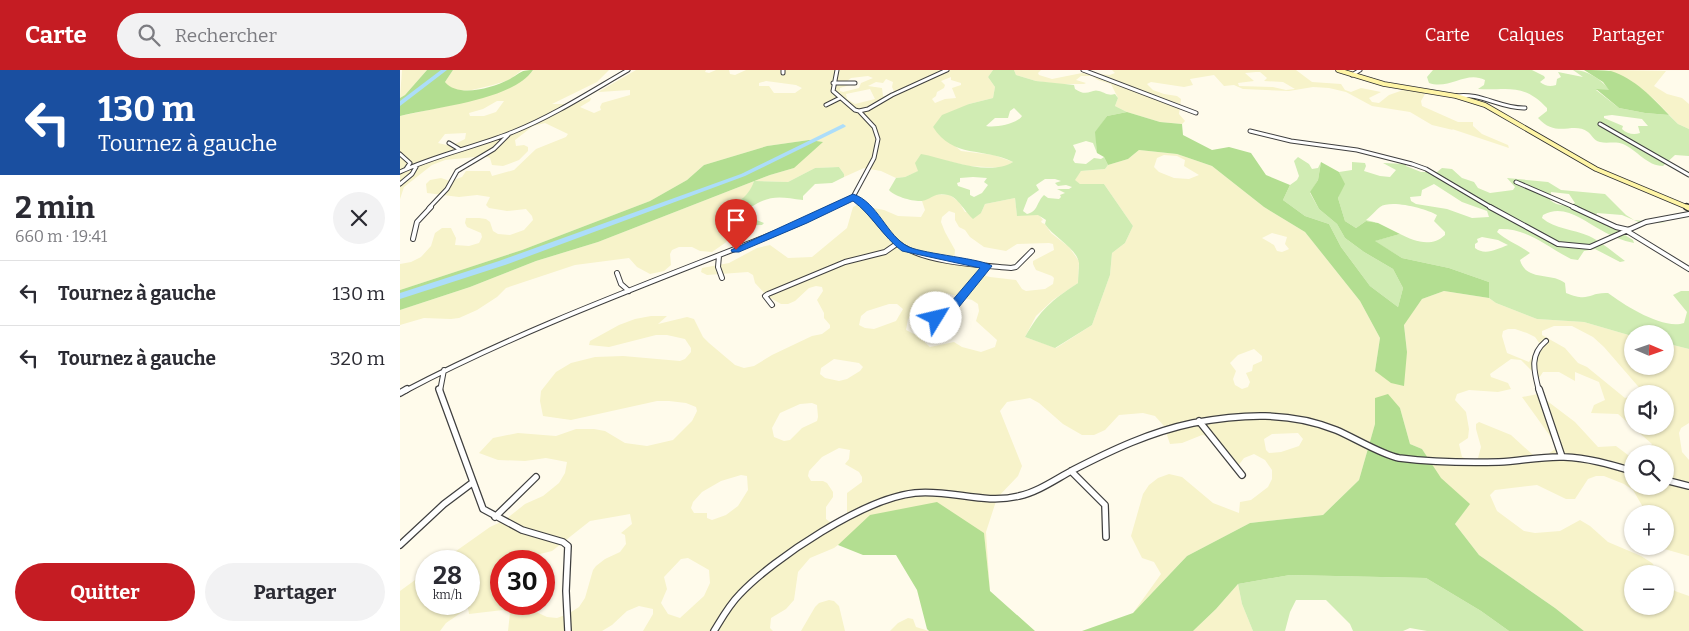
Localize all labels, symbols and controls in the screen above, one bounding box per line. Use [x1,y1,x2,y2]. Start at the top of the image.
search box [117,13,467,58]
text: Carte [25,21,87,49]
icon: search [135,21,163,49]
text: Rechercher [175,24,277,47]
text: Carte [1425,24,1470,46]
text: Calques [1498,24,1564,46]
text: Partager [1592,24,1664,46]
text: 130 m [98,88,195,130]
icon: left [15,90,80,155]
text: Tournez à gauche [98,130,277,157]
text: 2 min [15,190,95,226]
button: close [333,192,385,244]
pin [715,199,757,250]
icon: arrive [722,206,750,234]
text: 660 m · 19:41 [15,227,107,246]
icon: left [15,279,43,307]
text: Tournez à gauche [58,282,216,305]
text: 130 m [332,282,385,305]
position arrow [909,291,961,343]
north arrow [1624,325,1674,375]
map controls [1624,325,1674,615]
icon: left [15,344,43,372]
text: Tournez à gauche [58,347,216,370]
text: 320 m [330,347,385,370]
button: sound [1624,385,1674,435]
button: search [1624,445,1674,495]
button: + [1624,505,1674,555]
speed limit sign: 30 [490,550,555,615]
text: 28 [433,561,462,591]
button: Quitter [15,563,195,621]
button: Partager [205,563,385,621]
button: − [1624,565,1674,615]
text: km/h [433,588,462,602]

